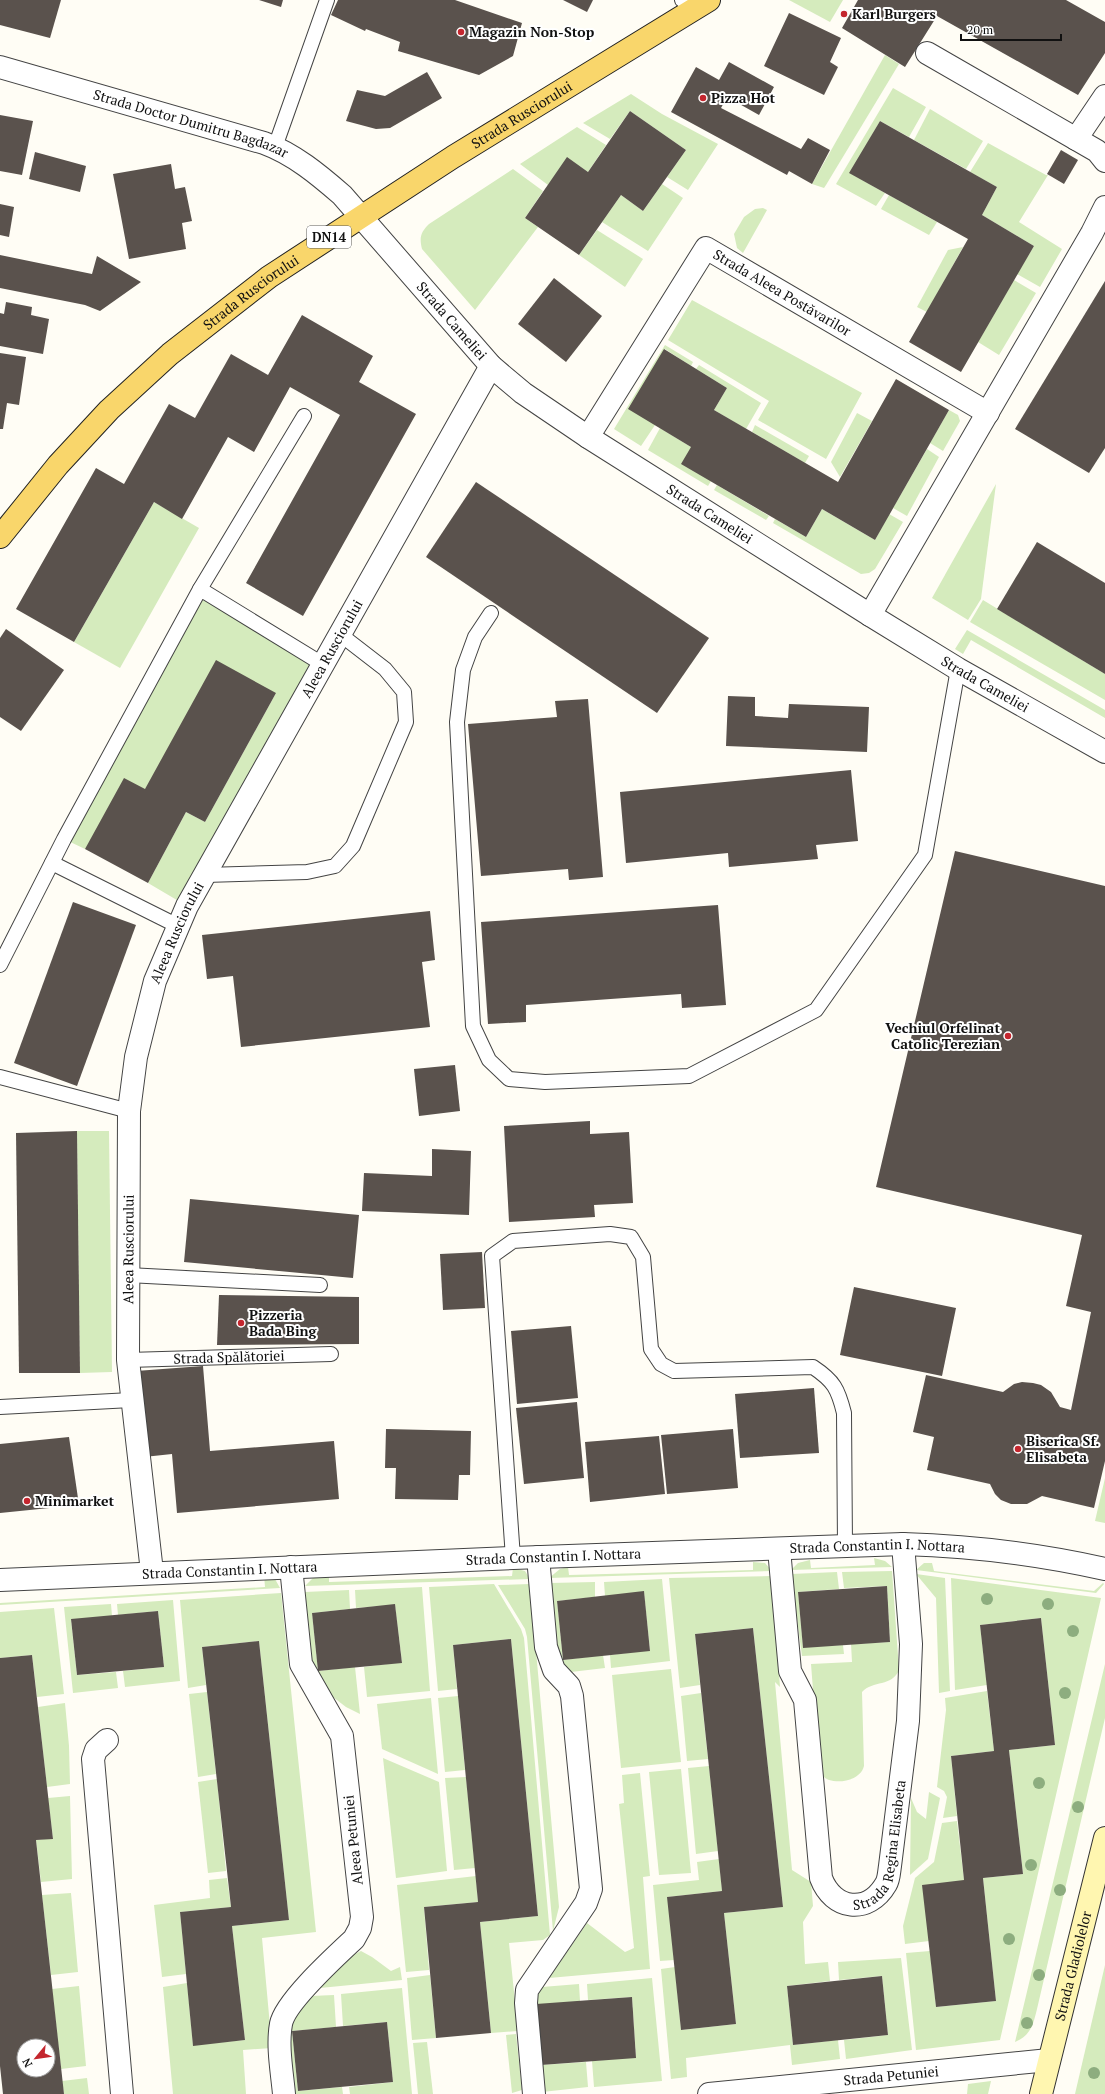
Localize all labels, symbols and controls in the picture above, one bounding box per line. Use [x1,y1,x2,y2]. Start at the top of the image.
place label: Karl Burgers [852,4,936,23]
marker: Karl Burgers [839,9,849,19]
scale bar [961,16,1061,42]
place label: Magazin Non-Stop [469,22,595,41]
text: 20 m [967,22,994,37]
marker: Magazin Non-Stop [456,27,466,37]
street label: Strada Rusciorului [468,76,575,153]
street label: Strada Doctor Dumitru Bagdazar [91,84,293,162]
place label: Pizza Hot [711,88,775,107]
marker: Pizza Hot [698,93,708,103]
road number: DN14 [307,226,351,248]
street label: Strada Aleea Postăvarilor [710,244,855,340]
street label: Strada Rusciorului [199,250,302,334]
street label: Strada Cameliei [413,277,492,364]
street label: Strada Cameliei [663,479,757,548]
street label: Aleea Rusciorului [296,596,367,701]
street label: Strada Cameliei [938,651,1033,716]
street label: Aleea Rusciorului [145,878,208,986]
place label: Vechiul Orfelinat Catolic Terezian [885,1018,1000,1053]
marker: Vechiul Orfelinat Catolic Terezian [1003,1031,1013,1041]
street label: Aleea Rusciorului [118,1194,138,1304]
place label: Pizzeria Bada Bing [249,1305,318,1340]
marker: Pizzeria Bada Bing [236,1318,246,1328]
street label: Strada Spălătoriei [173,1345,285,1368]
place label: Biserica Sf. Elisabeta [1026,1431,1099,1466]
marker: Biserica Sf. Elisabeta [1013,1444,1023,1454]
place label: Minimarket [35,1491,115,1510]
marker: Minimarket [22,1496,32,1506]
street label: Strada Constantin I. Nottara [789,1534,966,1557]
street label: Strada Constantin I. Nottara [465,1543,642,1569]
street label: Strada Constantin I. Nottara [142,1556,318,1583]
street label: Strada Regina Elisabeta [852,1779,910,1914]
street label: Aleea Petuniei [338,1794,367,1886]
street label: Strada Gladiolelor [1050,1908,1096,2023]
north arrow [16,2038,56,2078]
text: N [19,2055,35,2070]
street label: Strada Petuniei [843,2061,940,2089]

